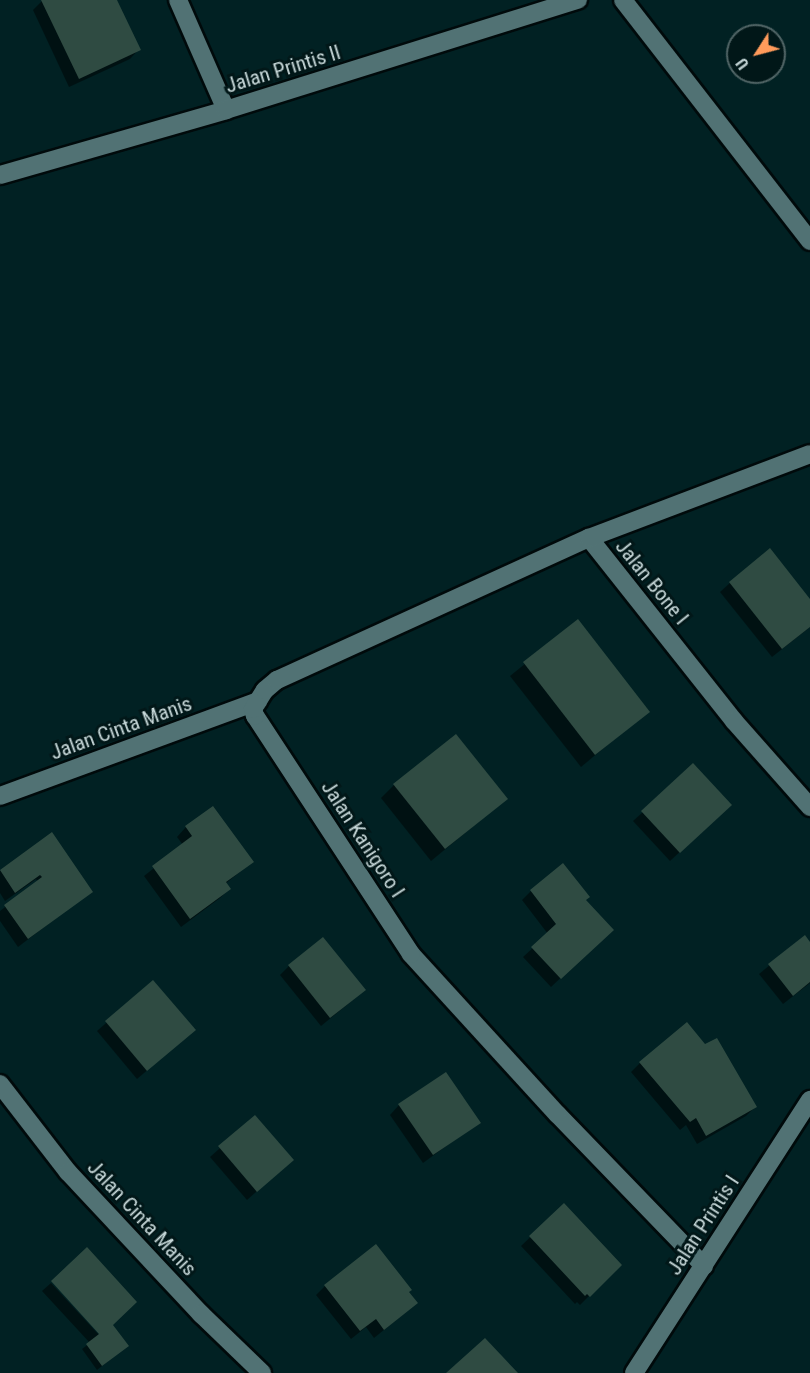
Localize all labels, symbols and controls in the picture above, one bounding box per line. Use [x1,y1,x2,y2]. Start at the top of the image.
north arrow [726,24,786,84]
street label: Jalan Printis II [222,40,344,98]
text: U [732,54,753,73]
street label: Jalan Bone I [610,534,694,630]
street label: Jalan Cinta Manis [47,691,195,765]
street label: Jalan Kanigoro I [316,776,410,902]
street label: Jalan Cinta Manis [82,1155,202,1281]
street label: Jalan Printis I [661,1170,745,1280]

